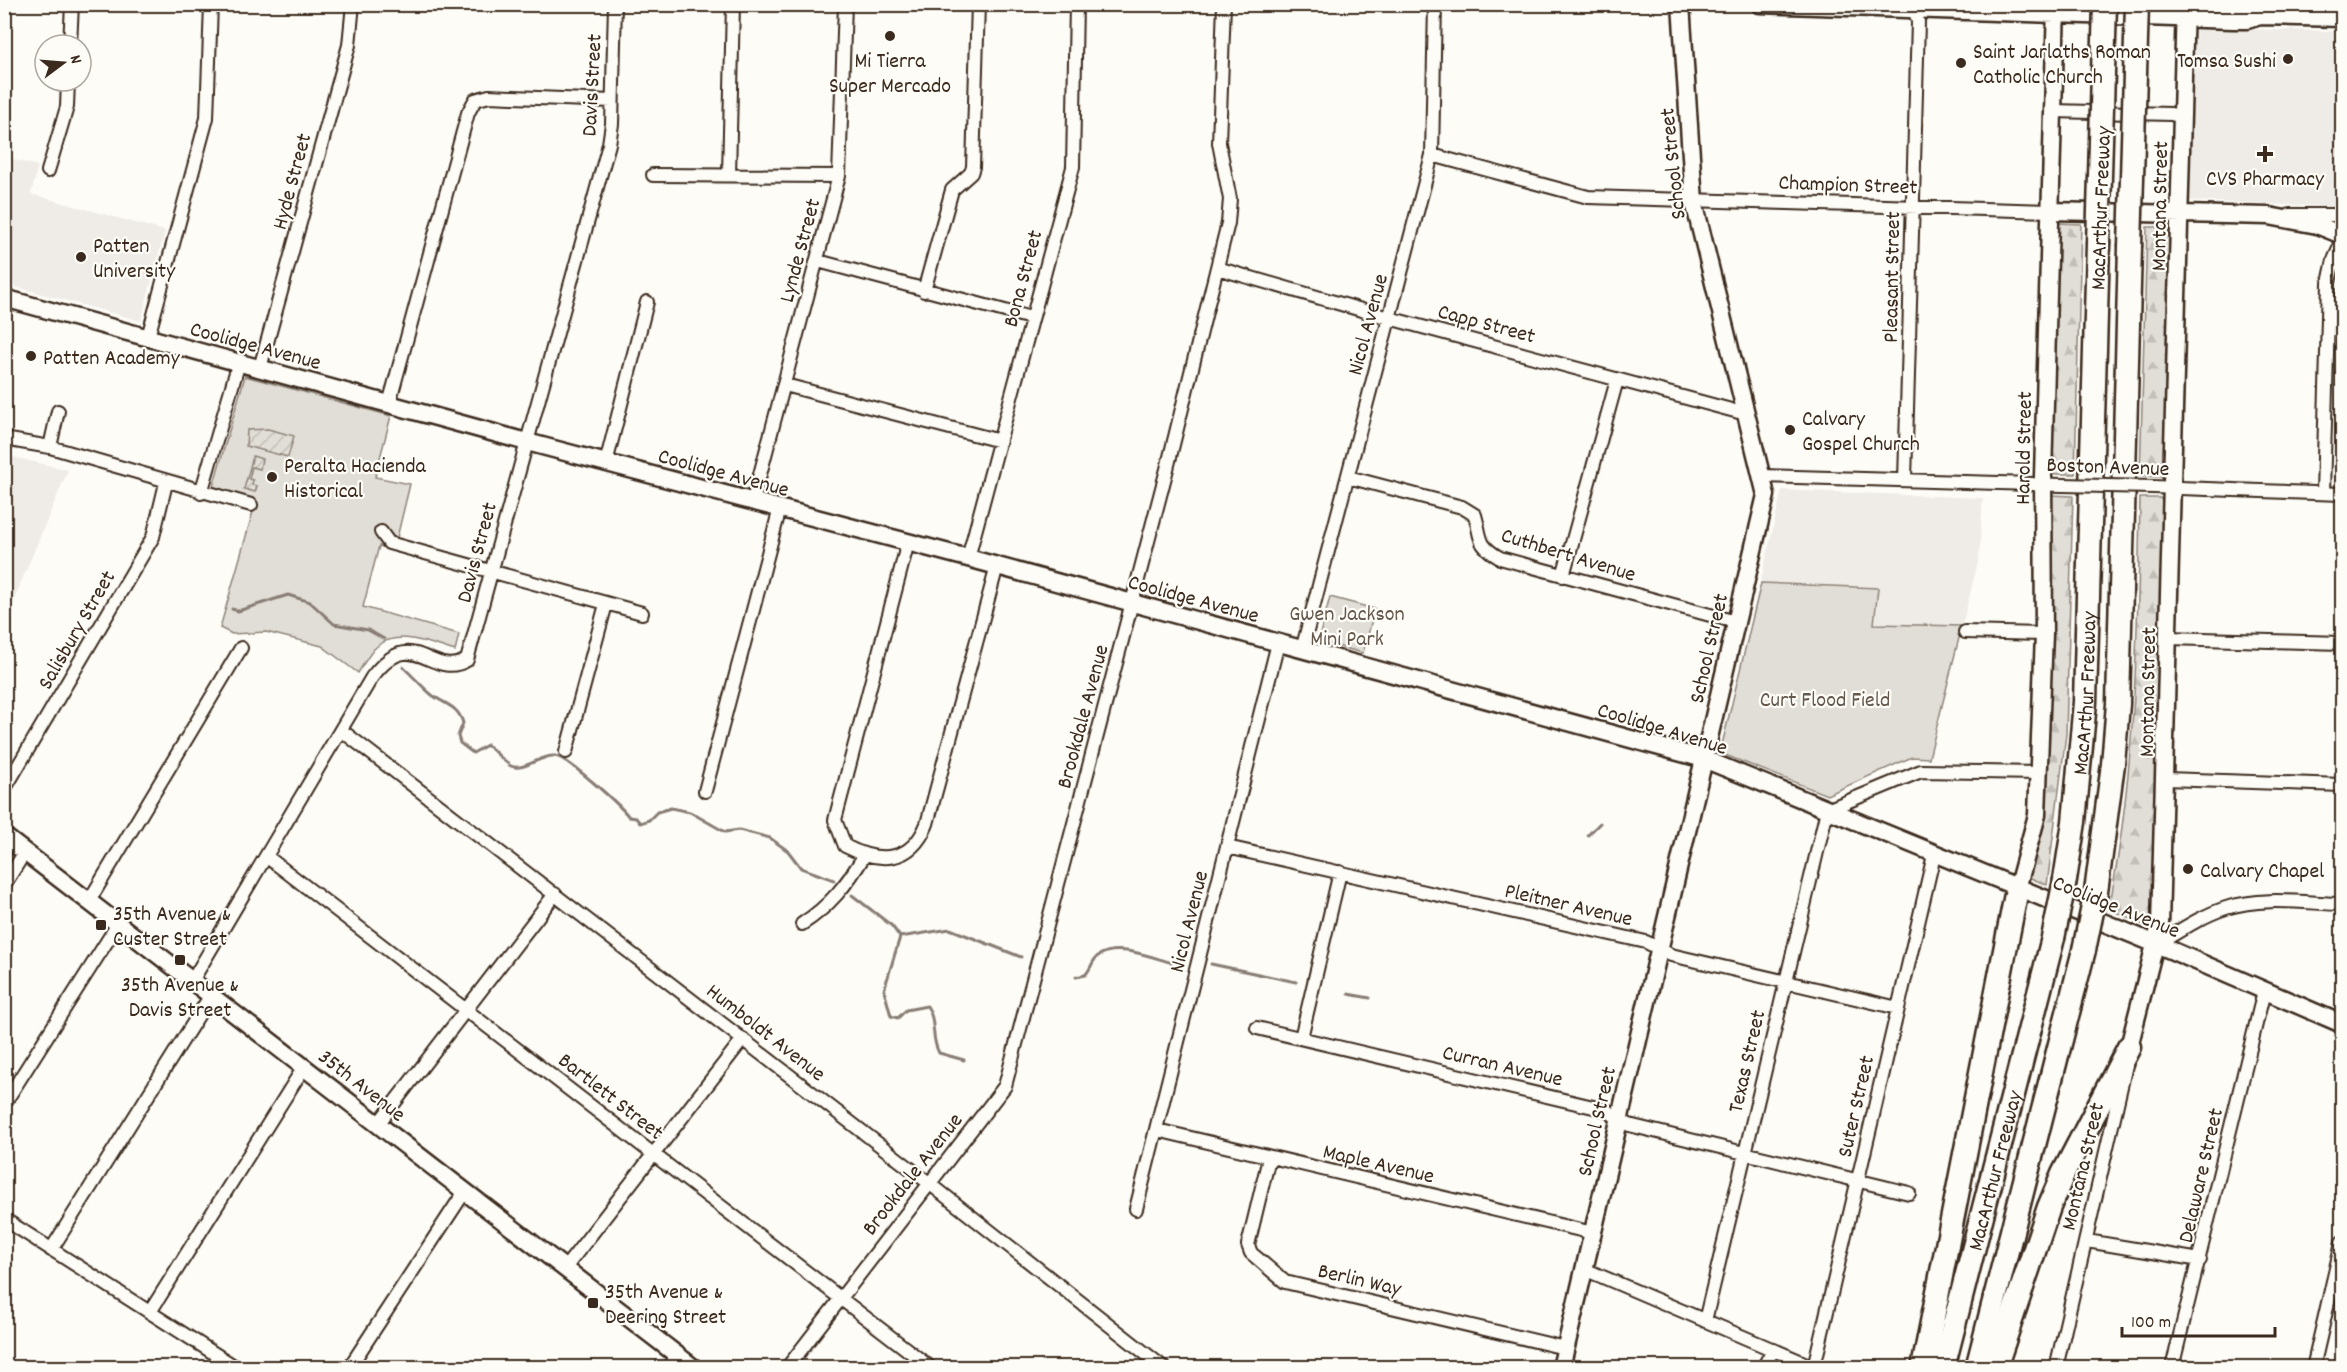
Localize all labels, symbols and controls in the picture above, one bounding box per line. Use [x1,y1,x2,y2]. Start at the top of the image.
marker: Mi Tierra Super Mercado [883,29,897,43]
north arrow [33,33,93,93]
street label: Davis Street [575,33,612,137]
place label: Saint Jarlaths Roman Catholic Church [1973,38,2151,94]
place label: Mi Tierra Super Mercado [829,47,951,103]
place label: Tomsa Sushi [2177,47,2276,78]
marker: Tomsa Sushi [2281,52,2295,66]
text: N [63,53,87,67]
marker: Saint Jarlaths Roman Catholic Church [1954,56,1968,70]
street label: School Street [1653,106,1696,221]
street label: MacArthur Freeway [2084,125,2121,291]
street label: Hyde Street [266,130,321,234]
street label: Montana Street [2145,141,2178,271]
marker: CVS Pharmacy [2258,147,2272,161]
place label: CVS Pharmacy [2206,165,2325,196]
street label: Champion Street [1778,169,1918,204]
street label: Lynde Street [773,195,830,306]
street label: Pleasant Street [1877,211,1910,343]
street label: Bona Street [997,227,1052,331]
place label: Patten University [93,232,176,288]
marker: Patten University [74,250,88,264]
street label: Nicol Avenue [1341,271,1398,379]
street label: Capp Street [1434,297,1538,353]
street label: Coolidge Avenue [186,315,324,380]
place label: Patten Academy [43,344,181,375]
marker: Patten Academy [24,349,38,363]
street label: Harold Street [2009,391,2042,505]
place label: Calvary Gospel Church [1802,405,1920,461]
marker: Calvary Gospel Church [1783,423,1797,437]
street label: Coolidge Avenue [654,442,792,507]
street label: Boston Avenue [2046,451,2170,486]
place label: Peralta Hacienda Historical [284,452,426,508]
marker: Peralta Hacienda Historical [265,470,279,484]
street label: Davis Street [450,499,507,606]
street label: Cuthbert Avenue [1497,521,1639,592]
street label: Salisbury Street [31,565,125,696]
street label: Coolidge Avenue [1124,568,1262,633]
street label: School Street [1683,591,1738,707]
park label: Gwen Jackson Mini Park [1289,600,1405,656]
street label: MacArthur Freeway [2066,610,2107,777]
street label: Montana Street [2133,627,2166,757]
street label: Brookdale Avenue [1050,641,1119,792]
park label: Curt Flood Field [1760,686,1890,717]
street label: Coolidge Avenue [1593,696,1731,765]
place label: Calvary Chapel [2200,857,2324,888]
marker: Calvary Chapel [2181,862,2195,876]
street label: Nicol Avenue [1163,868,1218,976]
street label: Coolidge Avenue [2047,869,2184,948]
street label: Pleitner Avenue [1501,877,1635,936]
place label: 35th Avenue & Custer Street [113,900,231,956]
marker: 35th Avenue & Custer Street [94,918,108,932]
marker: 35th Avenue & Davis Street [173,953,187,967]
place label: 35th Avenue & Davis Street [121,971,239,1027]
street label: Humboldt Avenue [699,977,831,1090]
street label: Texas Street [1722,1007,1775,1116]
street label: Curran Avenue [1439,1039,1565,1096]
street label: 35th Avenue [311,1043,411,1131]
street label: Bartlett Street [550,1047,669,1149]
street label: Suter Street [1831,1053,1884,1161]
street label: School Street [1571,1064,1626,1180]
street label: MacArthur Freeway [1962,1087,2033,1254]
street label: Montana Street [2055,1100,2114,1234]
street label: Delaware Street [2172,1105,2233,1246]
street label: Brookdale Avenue [856,1107,972,1243]
street label: Maple Avenue [1319,1138,1437,1193]
street label: Berlin Way [1315,1257,1405,1306]
place label: 35th Avenue & Deering Street [605,1278,726,1334]
marker: 35th Avenue & Deering Street [586,1296,600,1310]
scale bar [2122,1300,2275,1338]
text: 100 m [2131,1311,2171,1336]

